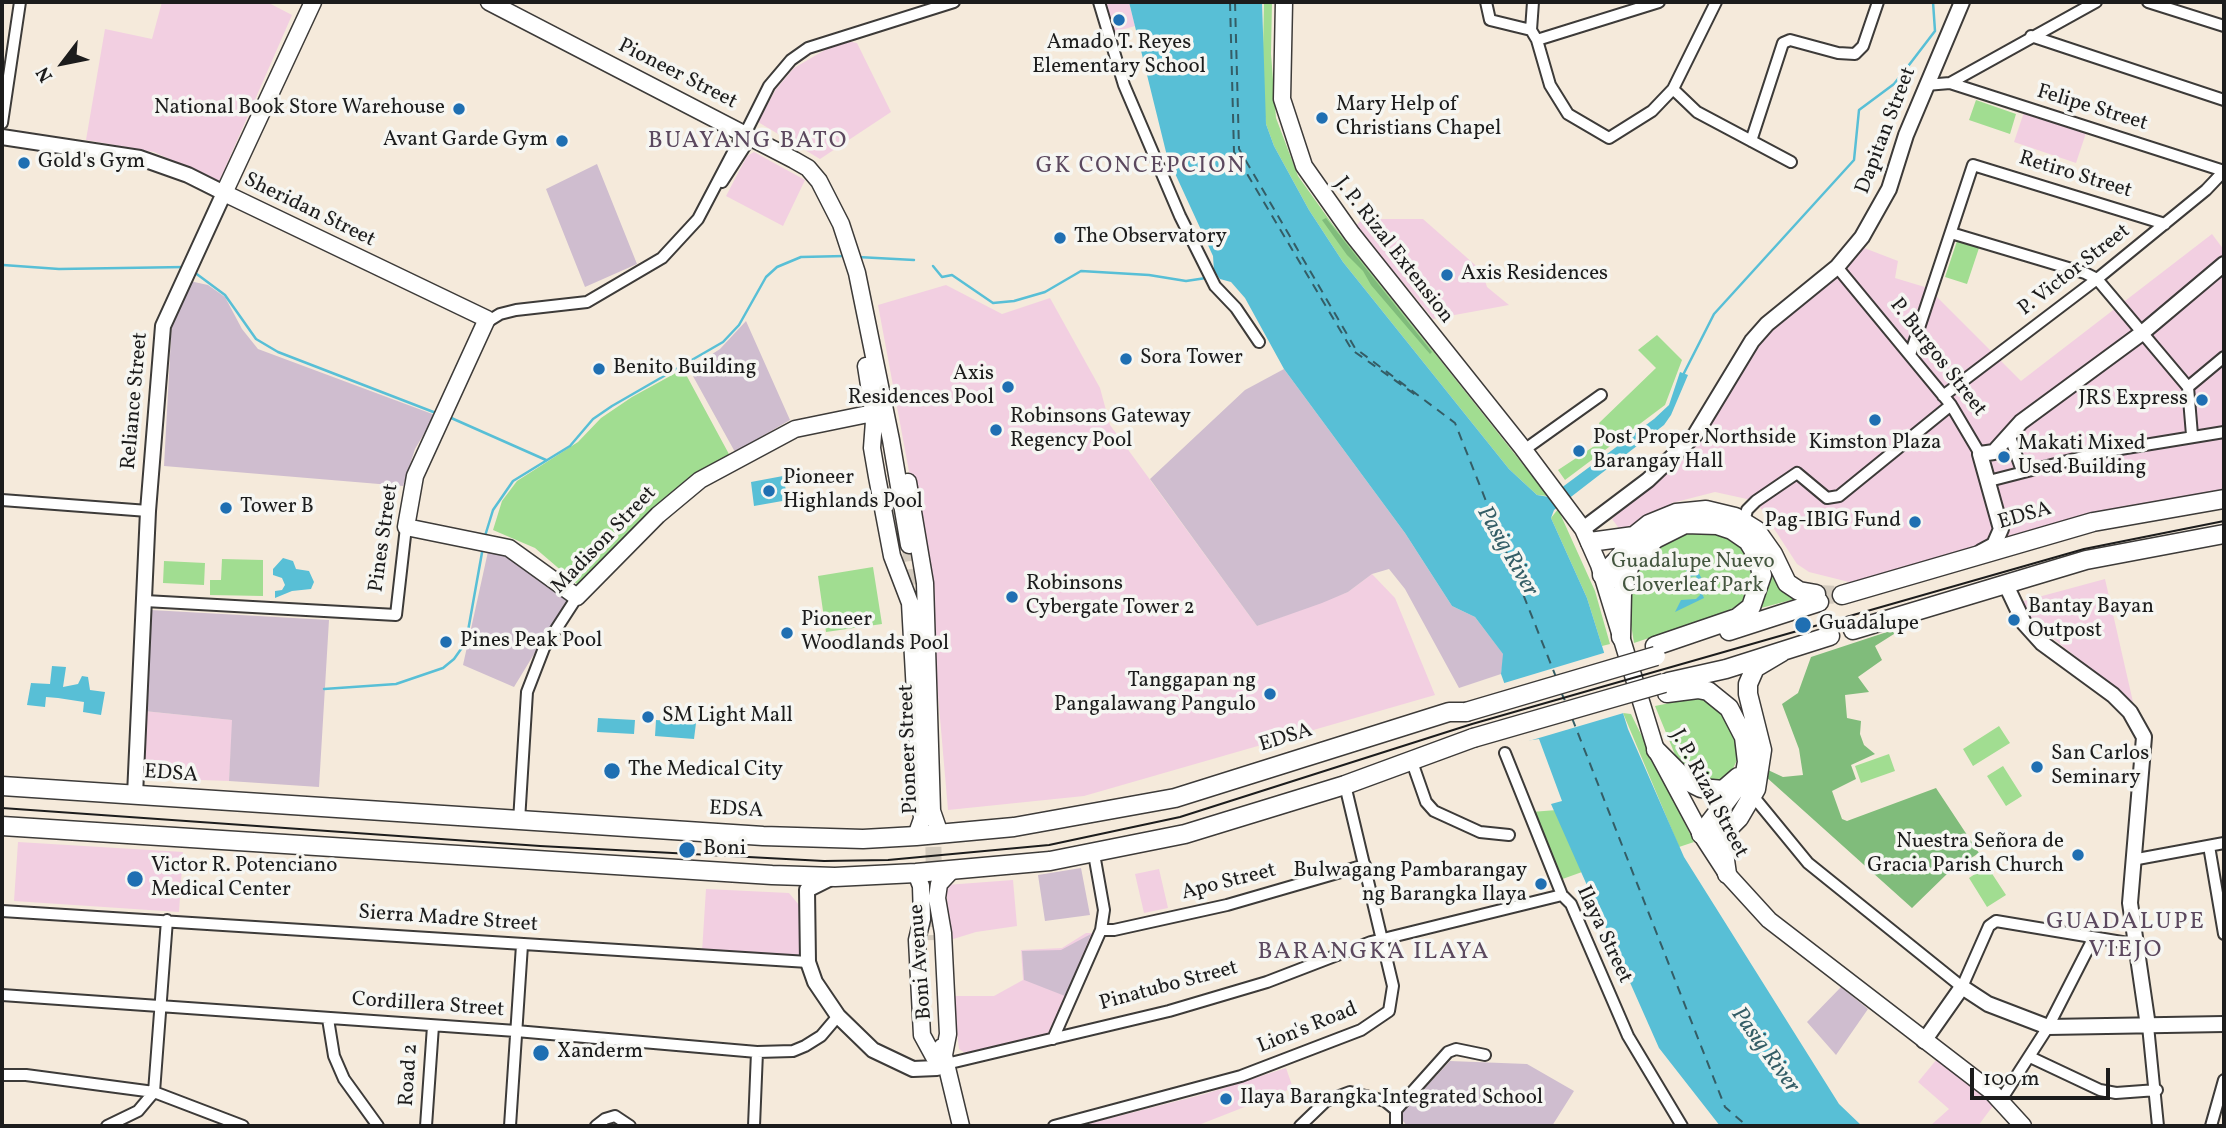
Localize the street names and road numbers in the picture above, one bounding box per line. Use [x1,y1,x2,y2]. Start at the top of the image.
street label: Pioneer Street [613,34,741,116]
street label: Dapitan Street [1851,64,1923,198]
street label: Felipe Street [2034,80,2150,138]
street label: Retiro Street [2015,147,2135,205]
street label: Sheridan Street [239,168,379,254]
street label: J. P. Rizal Extension [1328,173,1458,329]
street label: P. Victor Street [2014,220,2136,322]
street label: P. Burgos Street [1883,294,1991,422]
street label: Reliance Street [117,331,155,471]
street label: Pines Street [365,482,405,594]
street label: Madison Street [547,482,663,600]
street label: EDSA [1995,497,2055,537]
street label: Pioneer Street [895,684,925,814]
street label: EDSA [1256,719,1316,759]
street label: J. P. Rizal Street [1664,725,1752,863]
street label: EDSA [143,761,199,789]
street label: EDSA [708,797,764,825]
street label: Apo Street [1179,859,1279,907]
street label: Ilaya Street [1569,882,1637,988]
street label: Sierra Madre Street [357,901,539,939]
street label: Boni Avenue [905,903,939,1021]
street label: Pinatubo Street [1097,956,1241,1018]
street label: Cordillera Street [351,988,505,1024]
street label: Lion's Road [1254,998,1362,1060]
street label: Road 2 [395,1043,425,1107]

